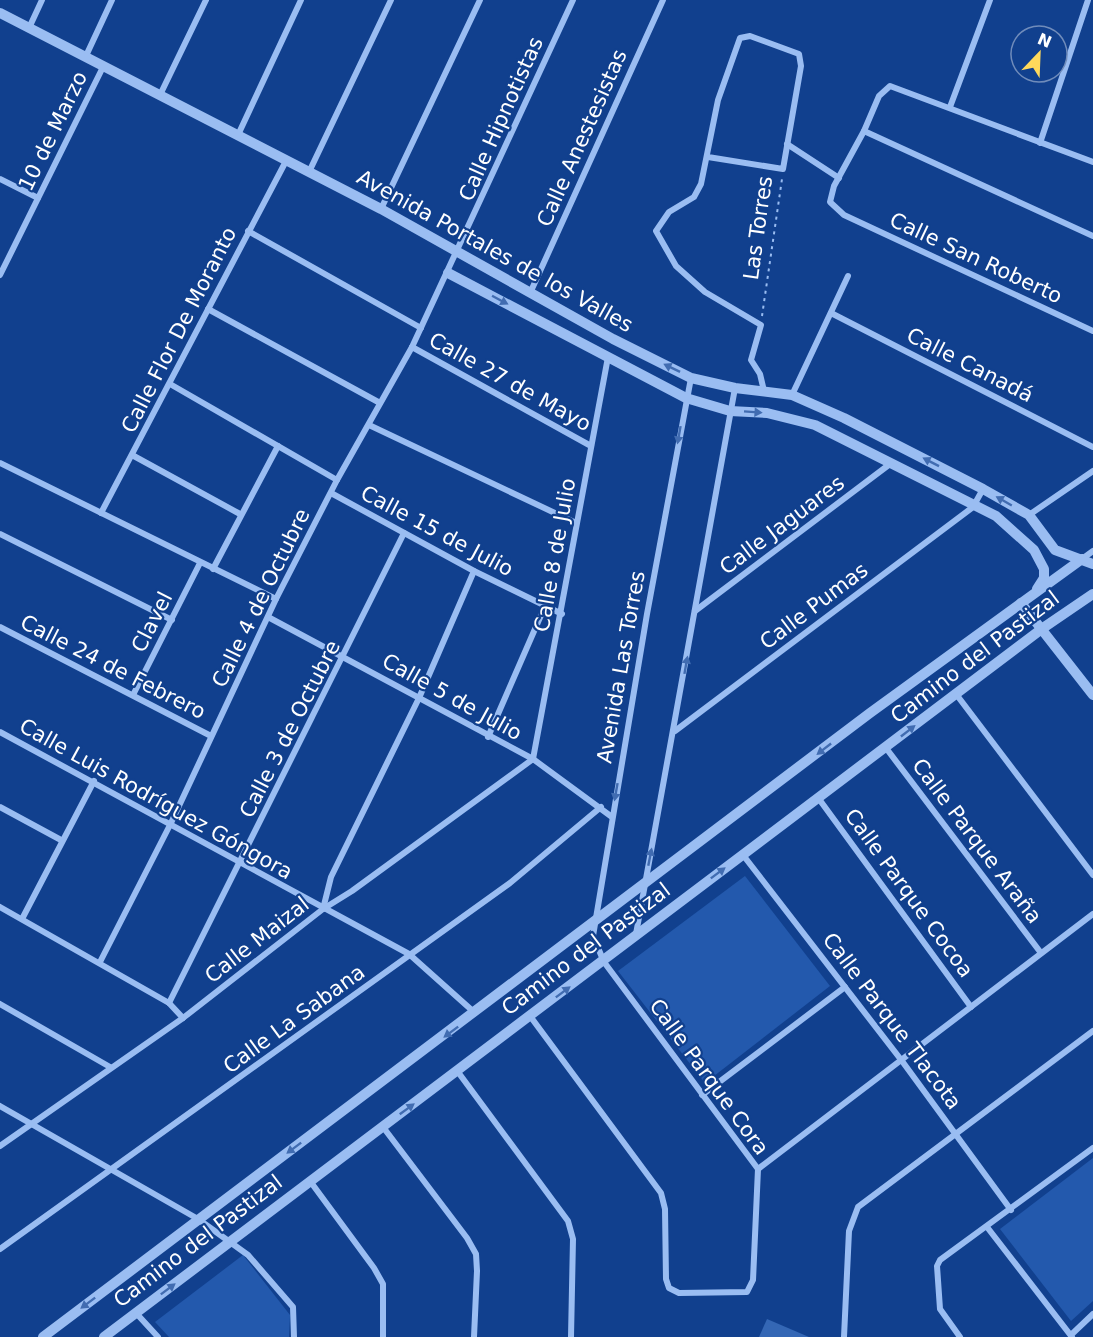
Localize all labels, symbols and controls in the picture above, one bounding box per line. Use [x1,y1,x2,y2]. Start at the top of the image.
north arrow [1009,24,1069,84]
text: N [1035,29,1055,52]
street label: Calle Hipnotistas [454,33,548,205]
street label: Calle Anestesistas [532,46,632,230]
street label: 10 de Marzo [14,67,92,195]
street label: Avenida Portales de los Valles [353,165,637,337]
street label: Las Torres [739,175,777,281]
street label: Calle San Roberto [886,208,1066,308]
street label: Calle Flor De Moranto [117,223,241,437]
one-way arrow [491,295,508,305]
street label: Calle Canadá [903,323,1037,407]
street label: Calle 27 de Mayo [425,328,595,436]
one-way arrow [663,363,680,373]
one-way arrow [743,407,762,417]
one-way arrow [675,426,684,445]
one-way arrow [923,458,940,467]
street label: Calle Jaguares [715,470,849,580]
street label: Calle 8 de Julio [530,476,580,634]
street label: Calle 15 de Julio [357,481,517,581]
one-way arrow [996,496,1012,507]
street label: Calle 4 de Octubre [207,505,315,691]
street label: Calle Pumas [755,558,873,654]
street label: Avenida Las Torres [592,569,650,765]
street label: Camino del Pastizal [886,586,1064,728]
street label: Clavel [127,588,177,656]
street label: Calle 24 de Febrero [16,610,210,724]
street label: Calle 3 de Octubre [235,636,345,822]
street label: Calle 5 de Julio [378,649,526,745]
one-way arrow [682,655,691,674]
street label: Calle Luis Rodríguez Góngora [15,714,297,884]
one-way arrow [900,725,916,738]
one-way arrow [816,743,832,756]
street label: Calle Parque Araña [907,754,1047,928]
one-way arrow [611,783,620,802]
street label: Calle Parque Cocoa [840,804,978,982]
one-way arrow [646,847,655,866]
one-way arrow [711,868,726,880]
street label: Camino del Pastizal [497,878,675,1020]
street label: Calle Maizal [200,892,314,988]
street label: Calle Parque Tlacota [818,928,966,1114]
street label: Calle La Sabana [219,960,369,1078]
one-way arrow [555,986,571,998]
street label: Calle Parque Cora [644,994,774,1160]
one-way arrow [443,1025,459,1038]
one-way arrow [399,1103,415,1115]
one-way arrow [287,1142,303,1154]
street label: Camino del Pastizal [109,1170,287,1312]
one-way arrow [159,1283,175,1295]
one-way arrow [80,1297,96,1309]

